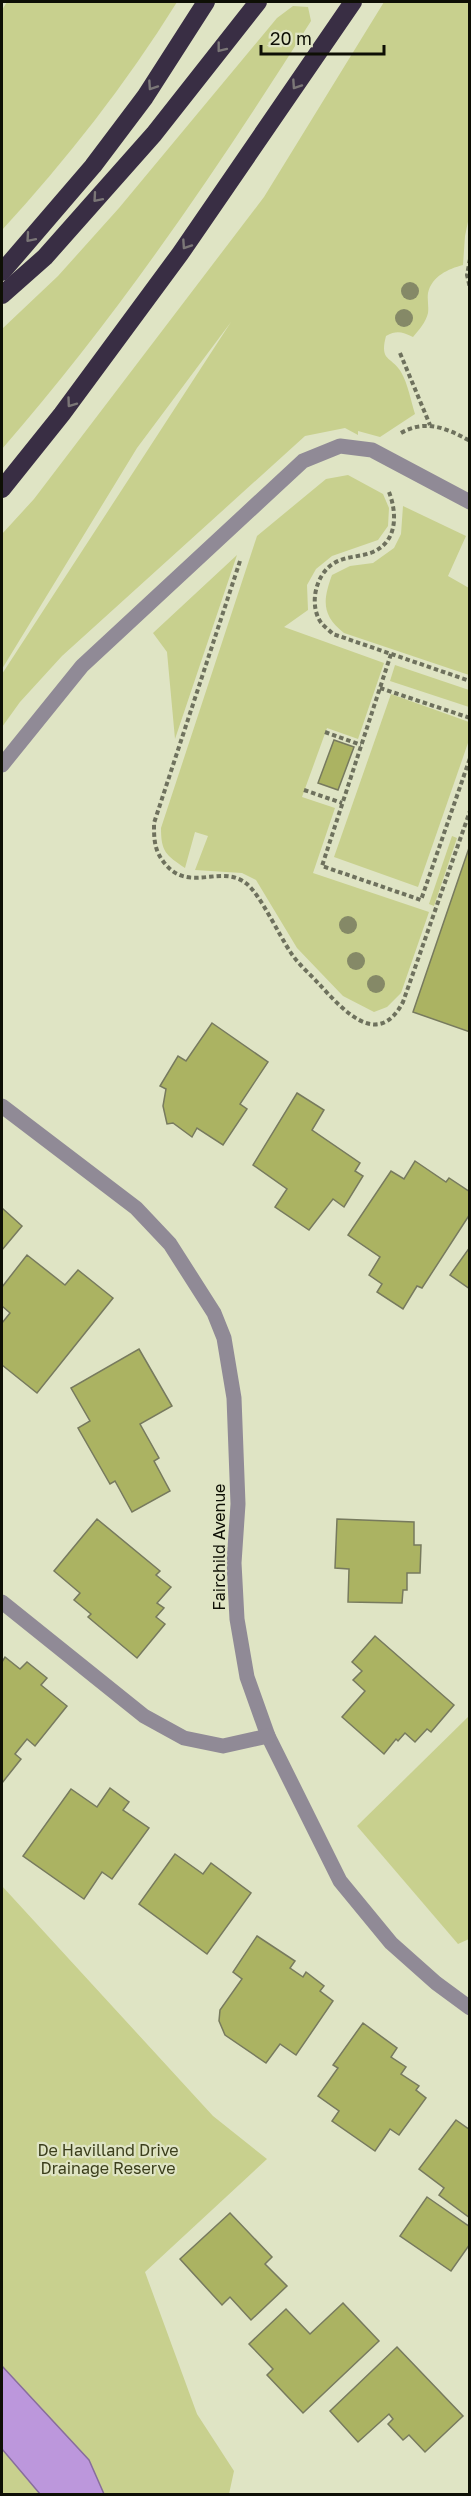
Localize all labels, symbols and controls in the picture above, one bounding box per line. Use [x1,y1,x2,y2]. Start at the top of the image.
scale bar [261,18,384,56]
text: 20 m [270,27,312,49]
one-way arrow [218,41,229,52]
one-way arrow [292,78,303,89]
one-way arrow [148,79,159,90]
one-way arrow [93,191,104,202]
one-way arrow [26,231,37,242]
one-way arrow [182,239,193,250]
one-way arrow [67,396,78,407]
street label: Fairchild Avenue [209,1484,229,1610]
park label: De Havilland Drive Drainage Reserve [37,2140,179,2178]

